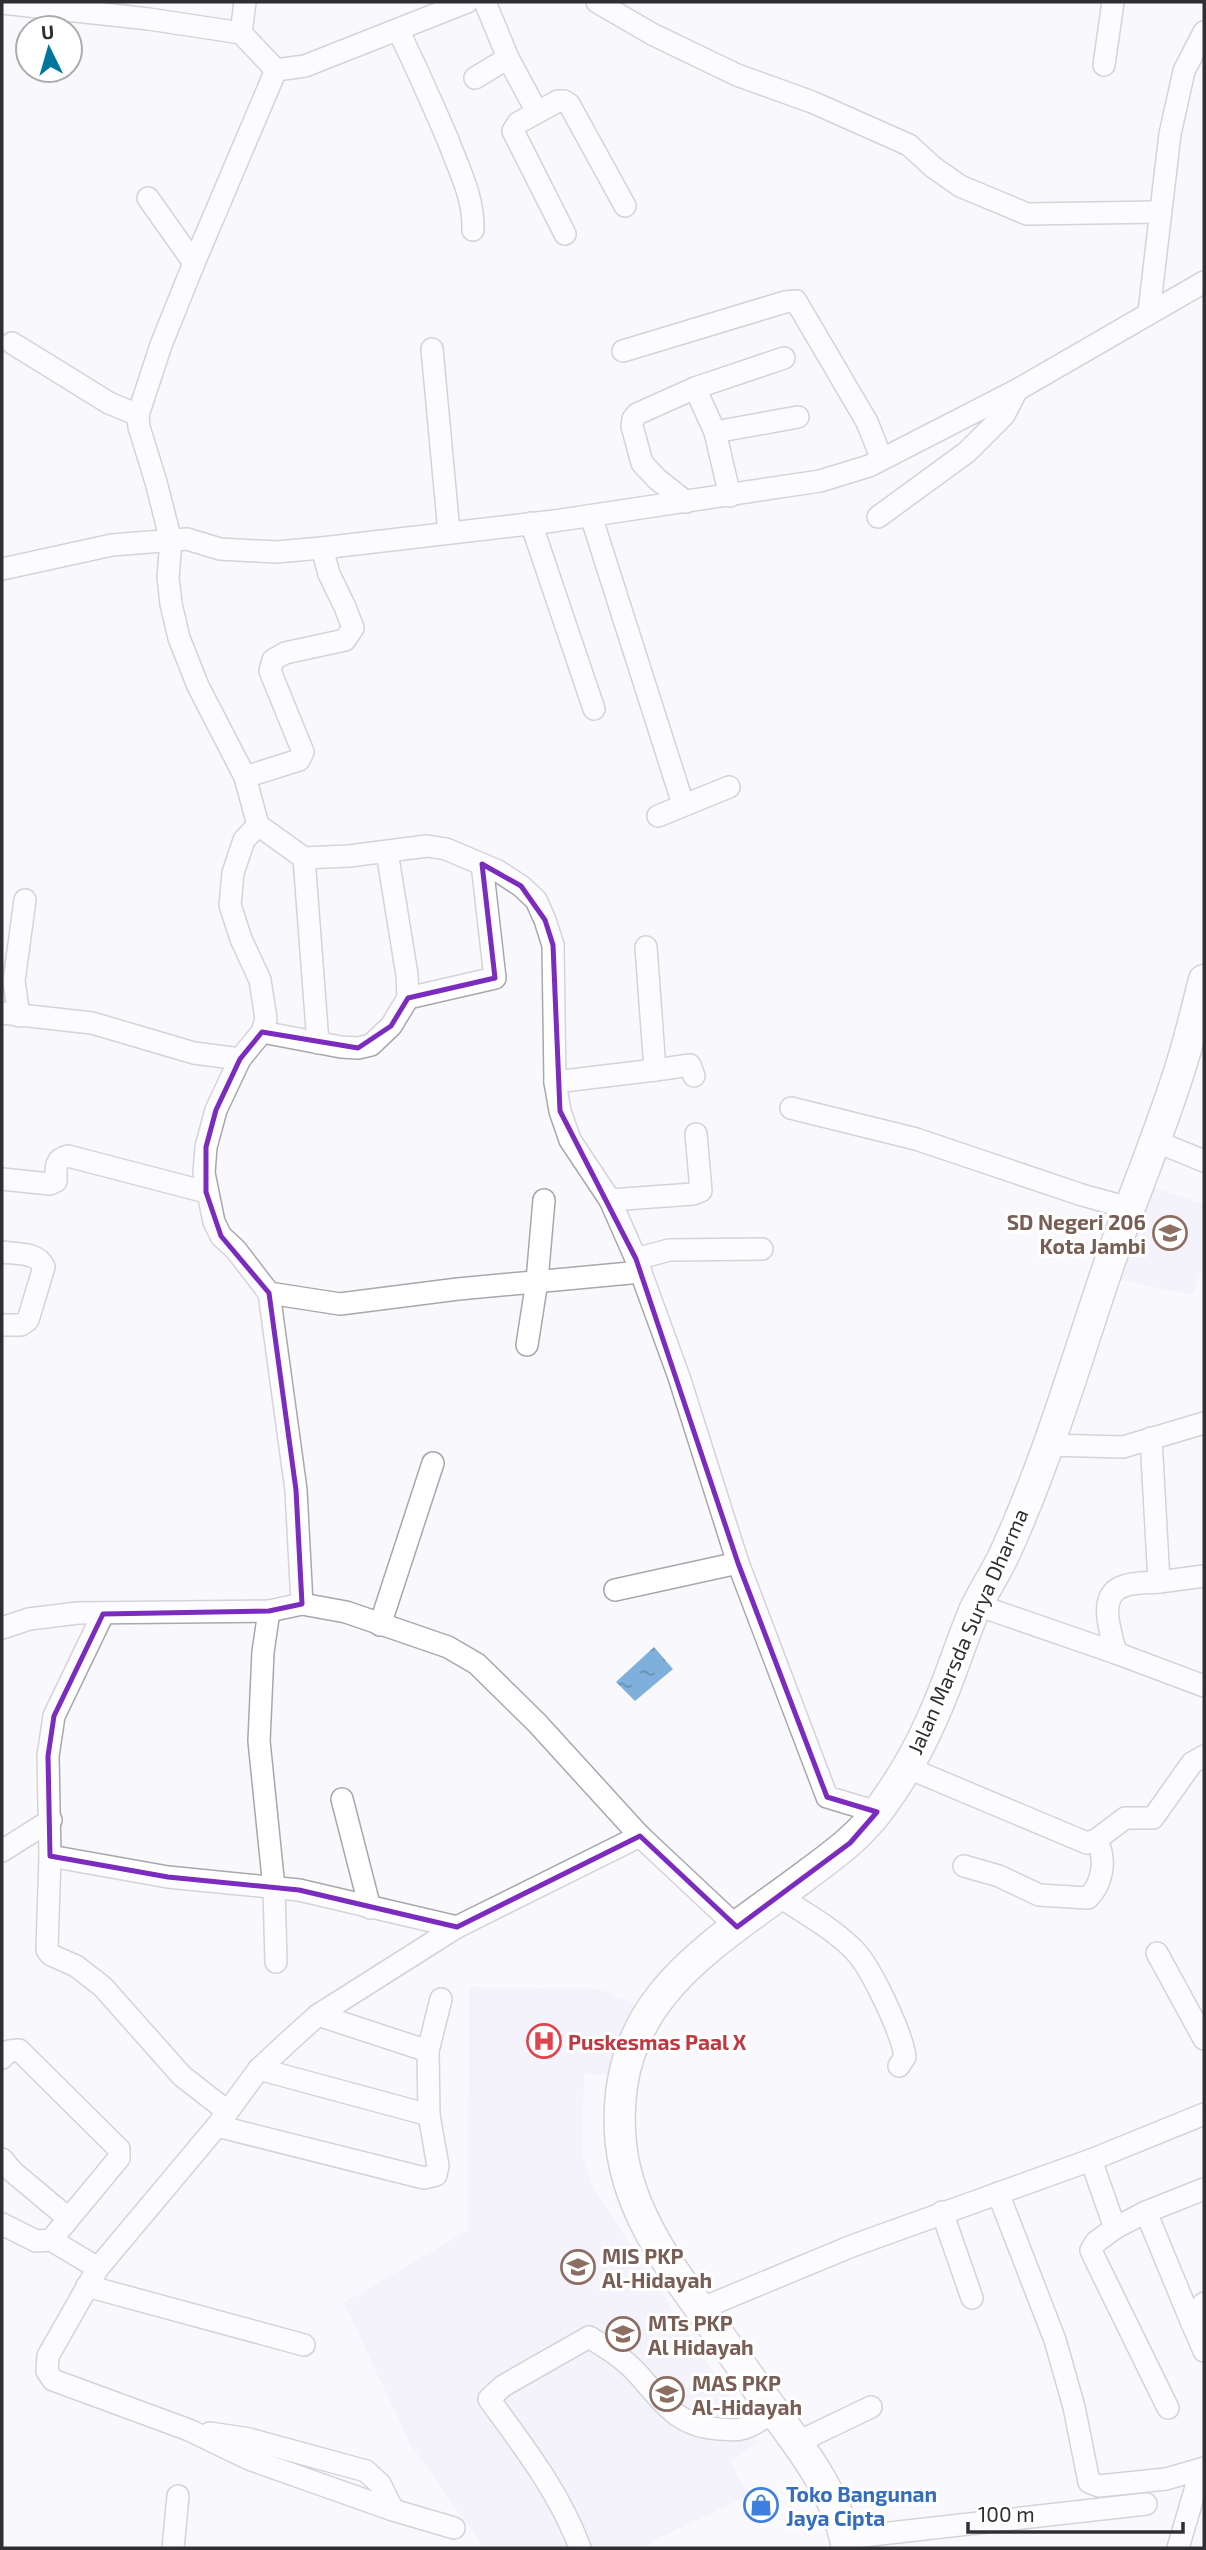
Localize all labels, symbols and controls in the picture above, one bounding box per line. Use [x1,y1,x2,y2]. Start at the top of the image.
north arrow [14,14,84,84]
text: U [40,20,55,44]
place label: SD Negeri 206 Kota Jambi [1007,1209,1146,1258]
school or university icon: SD Negeri 206 Kota Jambi [1151,1214,1189,1252]
street label: Jalan Marsda Surya Dharma [901,1504,1033,1758]
hospital icon: Puskesmas Paal X [525,2022,563,2060]
place label: Puskesmas Paal X [568,2029,747,2054]
place label: MIS PKP Al-Hidayah [602,2243,712,2293]
school or university icon: MIS PKP Al-Hidayah [559,2248,597,2286]
place label: MTs PKP Al Hidayah [648,2310,754,2360]
school or university icon: MTs PKP Al Hidayah [604,2315,642,2353]
place label: MAS PKP Al-Hidayah [692,2370,802,2420]
school or university icon: MAS PKP Al-Hidayah [648,2375,686,2413]
place label: Toko Bangunan Jaya Cipta [786,2481,937,2531]
shop icon: Toko Bangunan Jaya Cipta [742,2486,780,2524]
scale bar [968,2490,1183,2534]
text: 100 m [978,2501,1035,2526]

